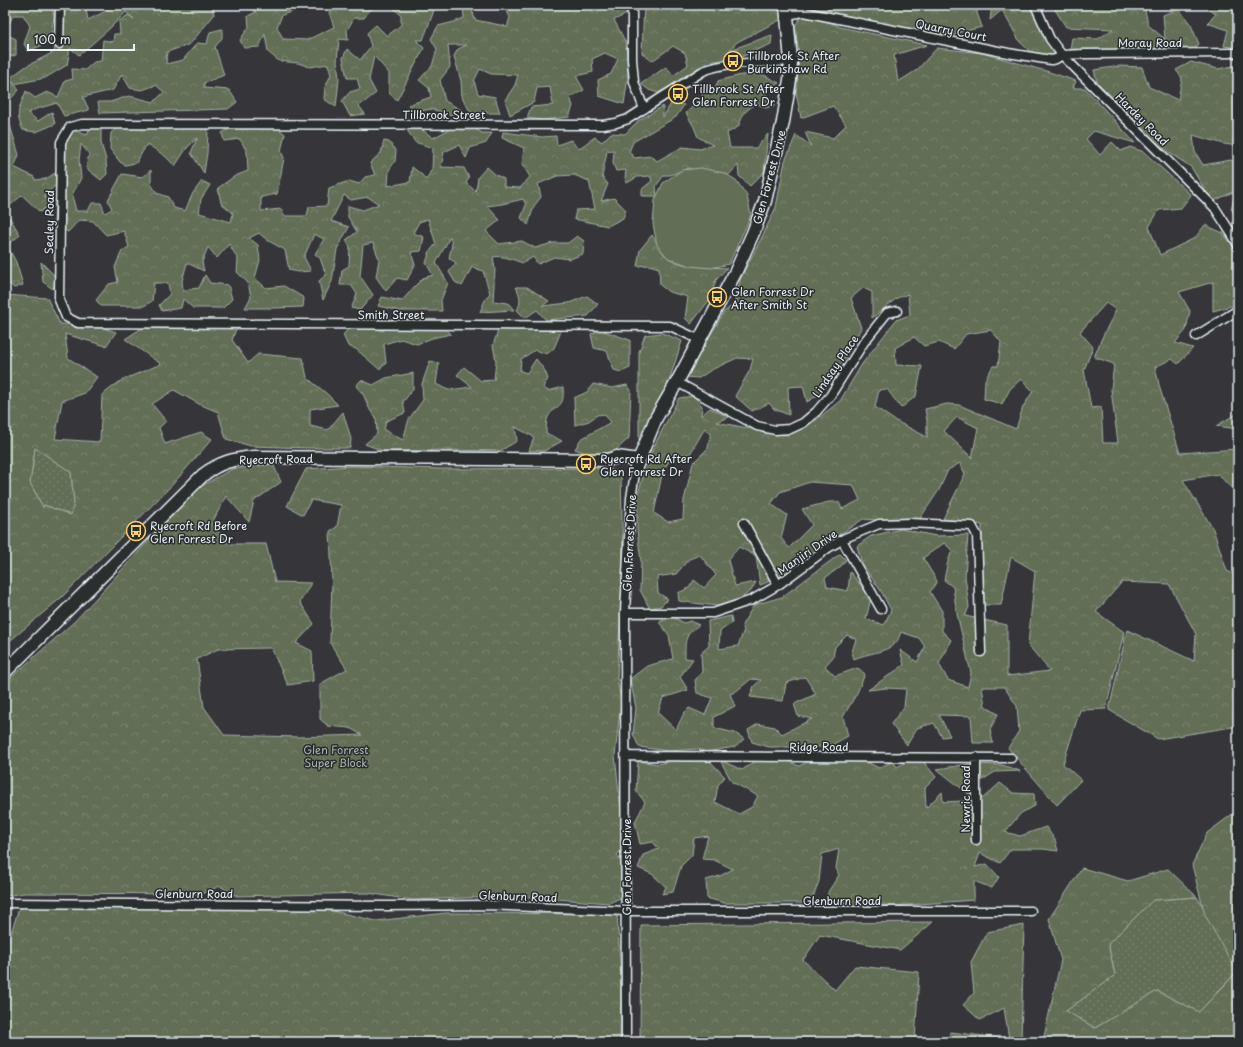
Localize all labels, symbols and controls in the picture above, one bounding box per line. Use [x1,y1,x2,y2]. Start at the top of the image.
street label: Quarry Court [914,15,989,45]
scale bar [28,26,134,52]
text: 100 m [34,30,71,48]
street label: Moray Road [1118,34,1182,51]
place label: Tillbrook St After Burkinshaw Rd [747,47,840,77]
bus stop icon: Tillbrook St After Burkinshaw Rd [722,50,744,72]
place label: Tillbrook St After Glen Forrest Dr [692,80,785,110]
bus stop icon: Tillbrook St After Glen Forrest Dr [667,83,689,105]
street label: Hardey Road [1112,89,1172,149]
street label: Tillbrook Street [403,106,486,123]
street label: Glen Forrest Drive [748,128,790,226]
street label: Sealey Road [40,190,58,254]
place label: Glen Forrest Dr After Smith St [731,283,814,313]
bus stop icon: Glen Forrest Dr After Smith St [706,286,728,308]
street label: Smith Street [357,306,425,323]
street label: Lindsay Place [808,331,862,401]
street label: Ryecroft Road [239,450,314,468]
place label: Ryecroft Rd After Glen Forrest Dr [600,450,693,480]
bus stop icon: Ryecroft Rd After Glen Forrest Dr [575,453,597,475]
street label: Glen Forrest Drive [618,494,640,592]
place label: Ryecroft Rd Before Glen Forrest Dr [150,517,247,547]
bus stop icon: Ryecroft Rd Before Glen Forrest Dr [125,520,147,542]
street label: Manjiri Drive [774,525,840,579]
street label: Ridge Road [789,738,849,755]
park label: Glen Forrest Super Block [303,741,369,771]
street label: Newric Road [957,765,974,833]
street label: Glen Forrest Drive [618,819,635,915]
street label: Glenburn Road [155,885,233,902]
street label: Glenburn Road [478,886,558,906]
street label: Glenburn Road [803,892,881,909]

